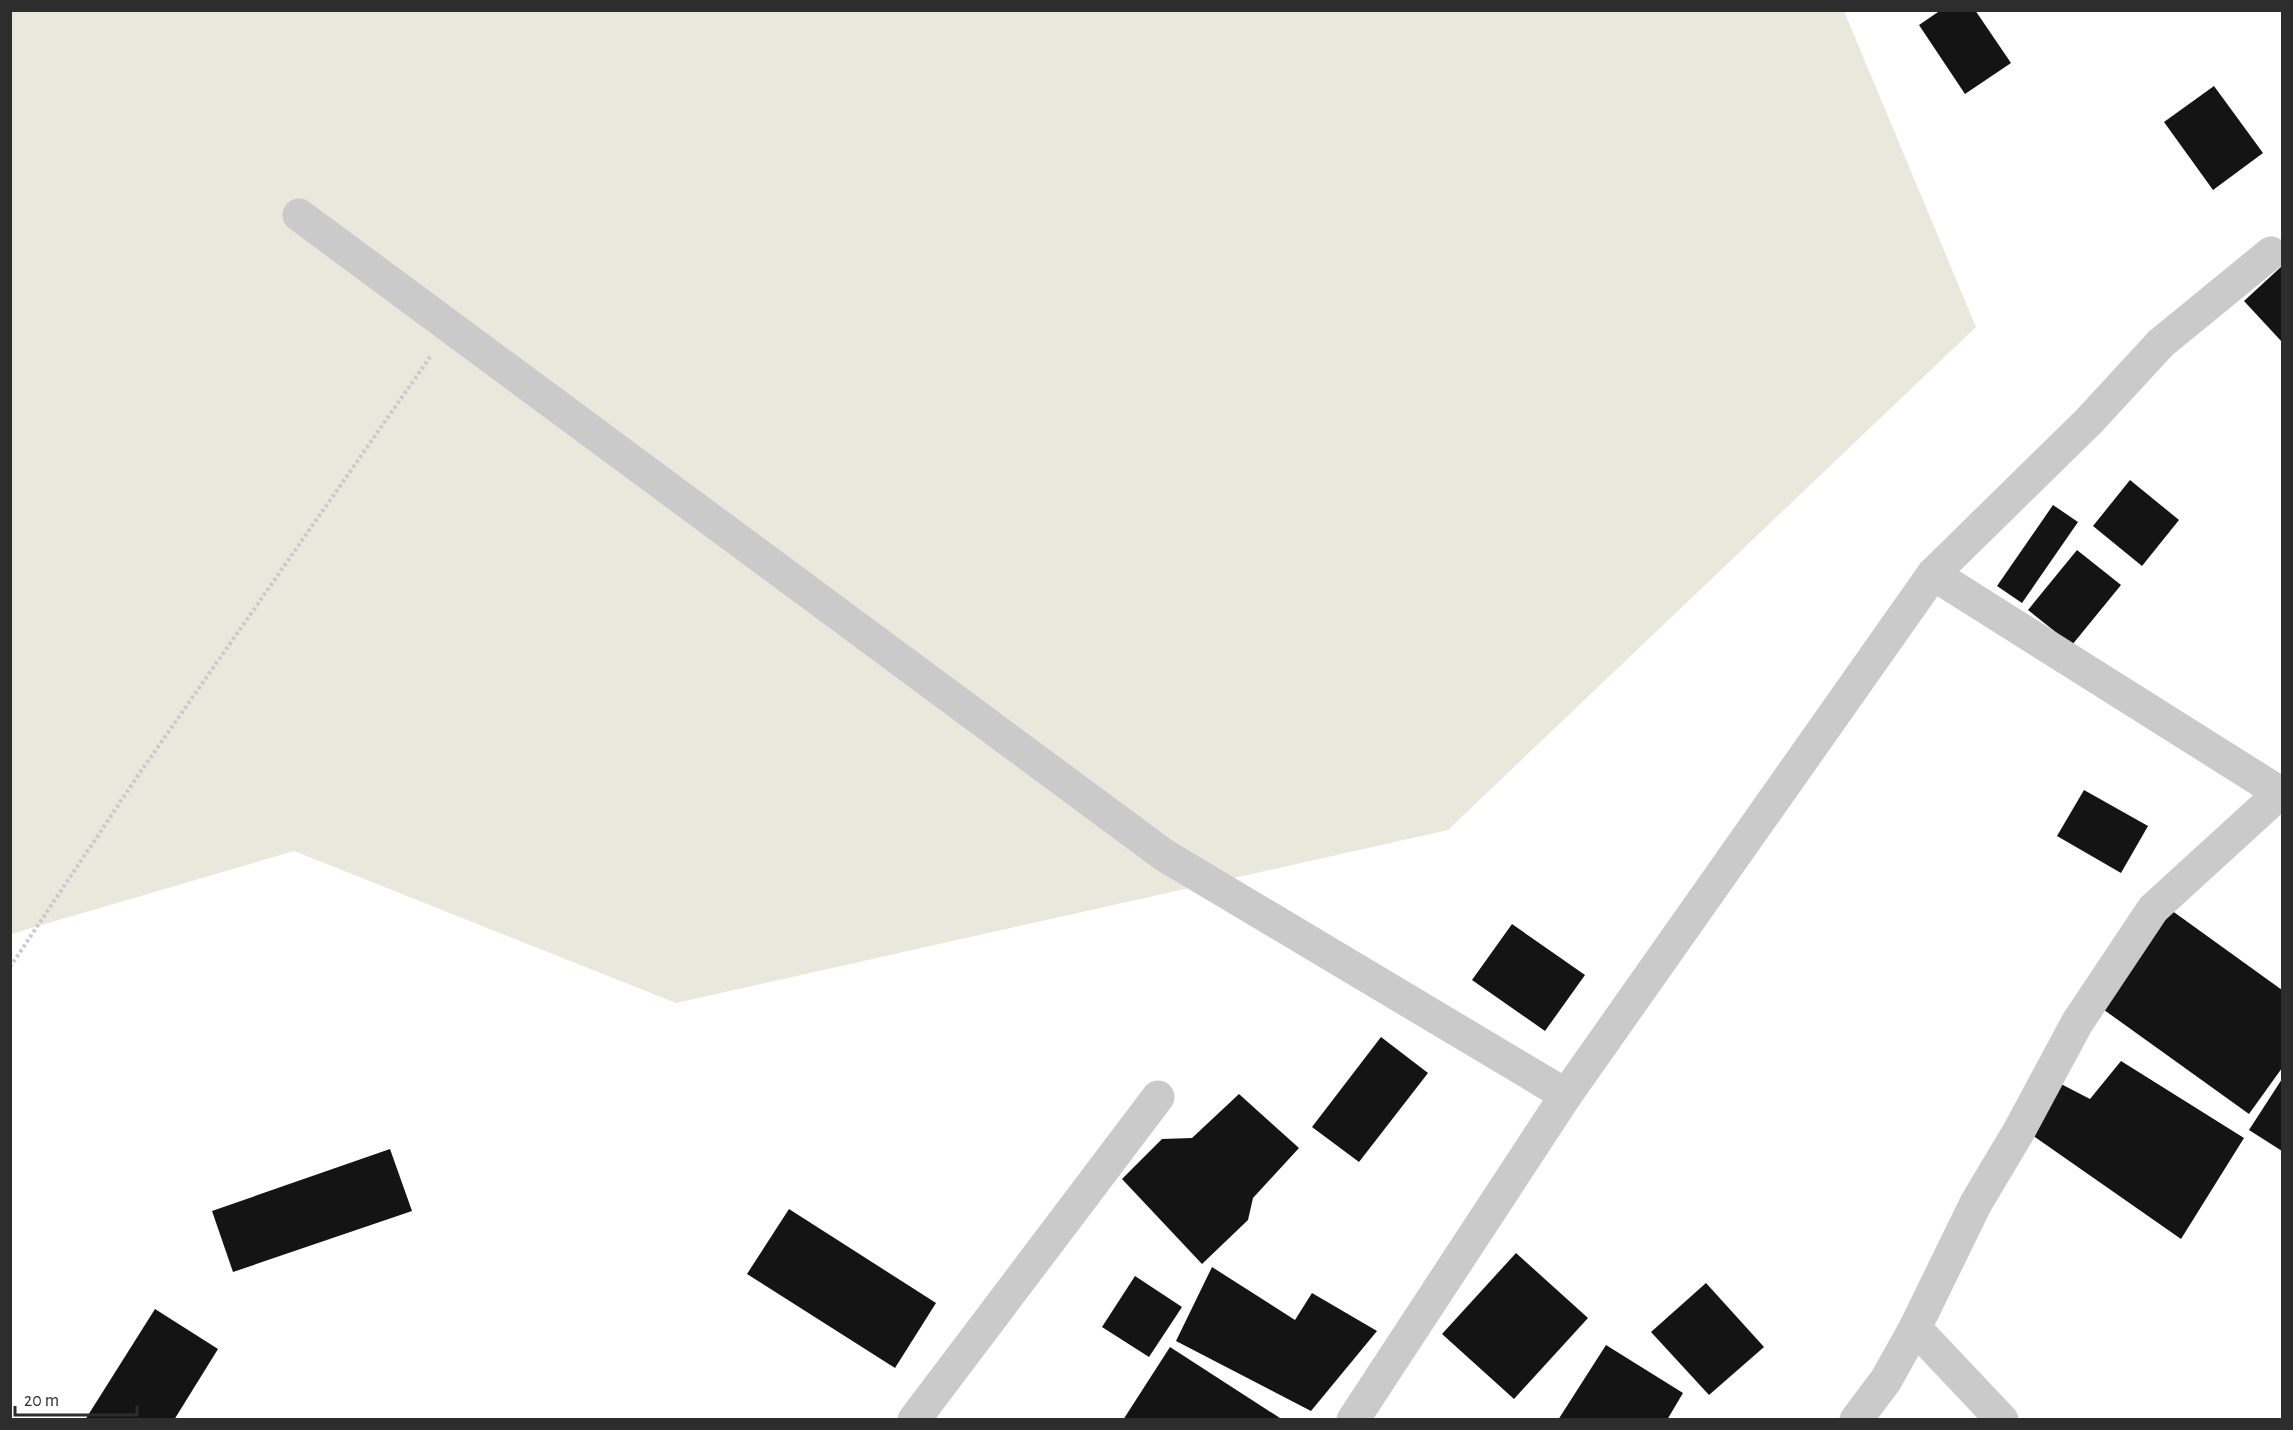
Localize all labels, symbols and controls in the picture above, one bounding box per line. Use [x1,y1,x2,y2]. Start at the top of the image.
scale bar [15,1379,136,1417]
text: 20 m [24,1392,59,1410]

